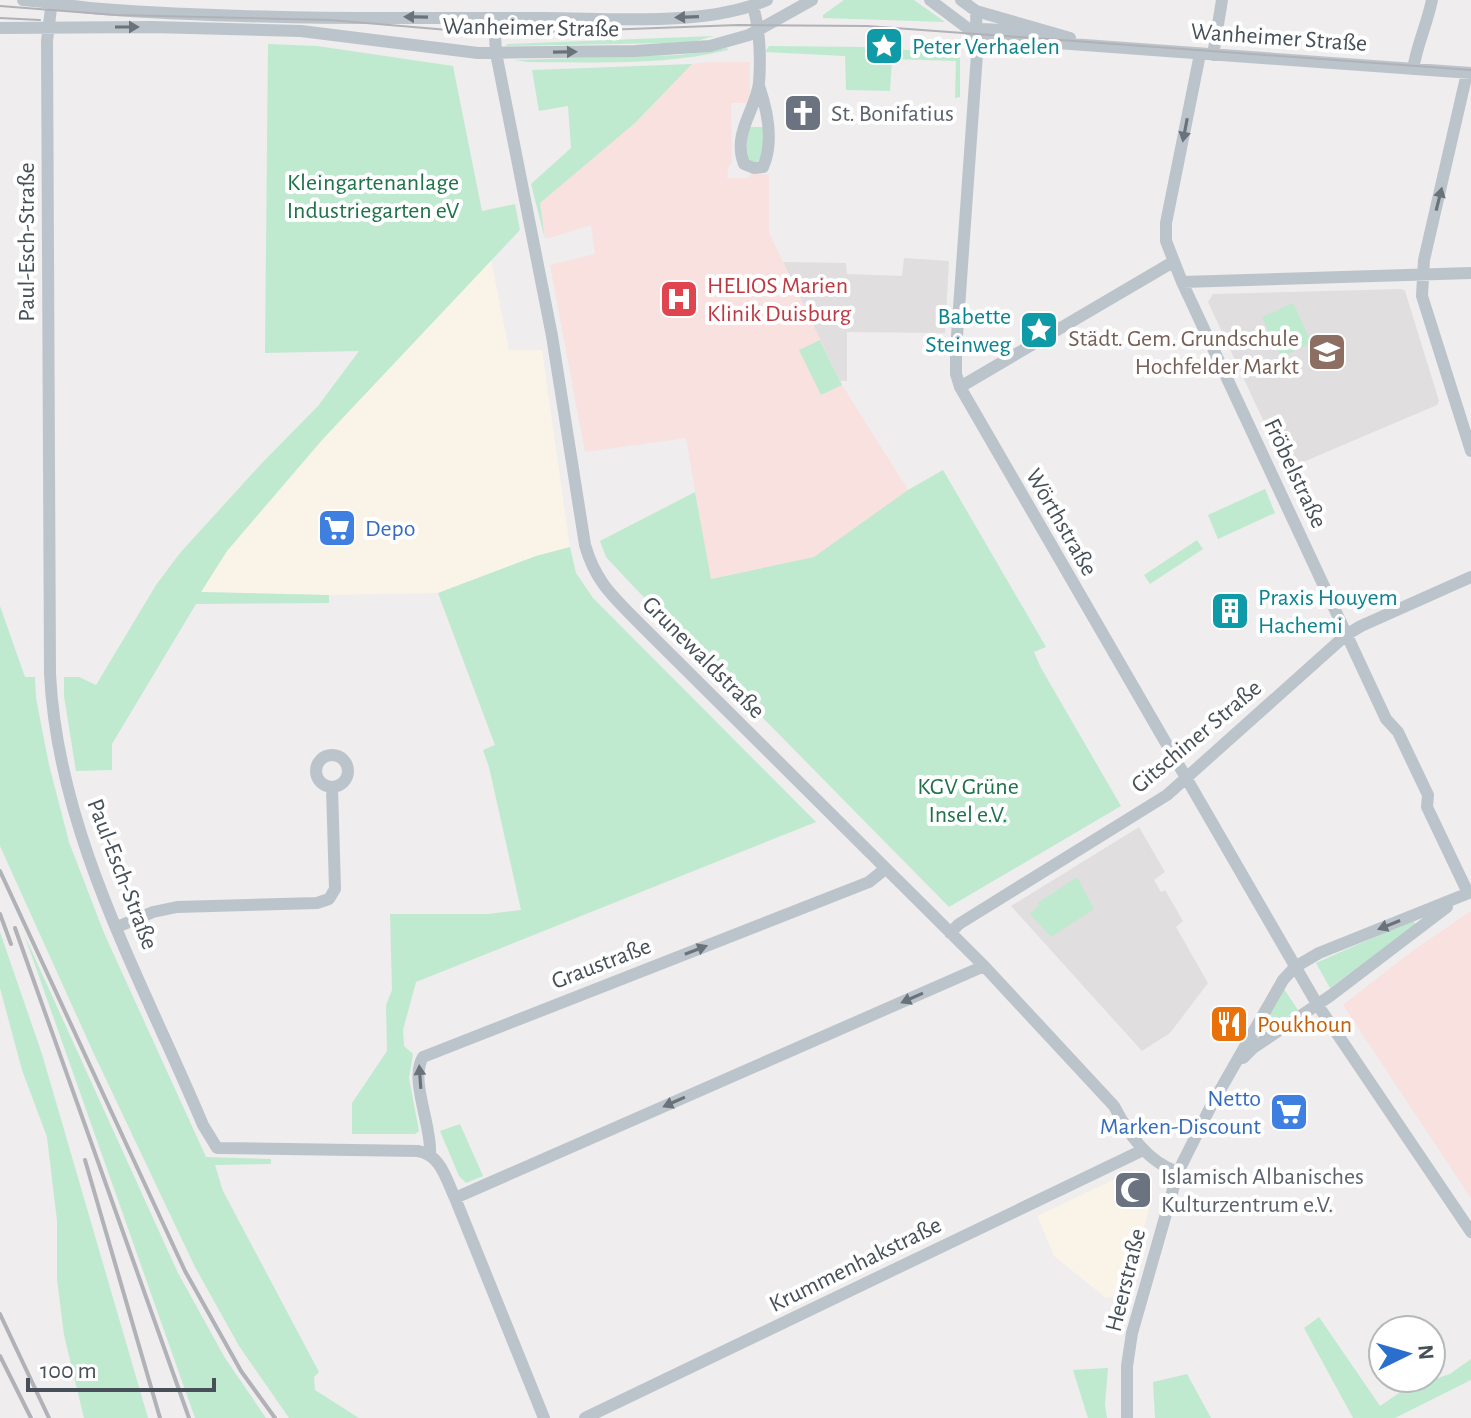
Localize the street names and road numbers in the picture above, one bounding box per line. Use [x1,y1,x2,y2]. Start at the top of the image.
street label: Wanheimer Straße [442,14,619,42]
street label: Wanheimer Straße [1190,20,1368,56]
street label: Paul-Esch-Straße [15,162,39,322]
street label: Fröbelstraße [1259,415,1331,532]
street label: Wörthstraße [1021,465,1101,580]
street label: Grunewaldstraße [638,592,769,723]
street label: Gitschiner Straße [1127,676,1266,798]
street label: Paul-Esch-Straße [82,796,162,953]
street label: Graustraße [548,934,654,994]
street label: Krummenhakstraße [766,1213,945,1317]
street label: Heerstraße [1102,1226,1150,1334]

